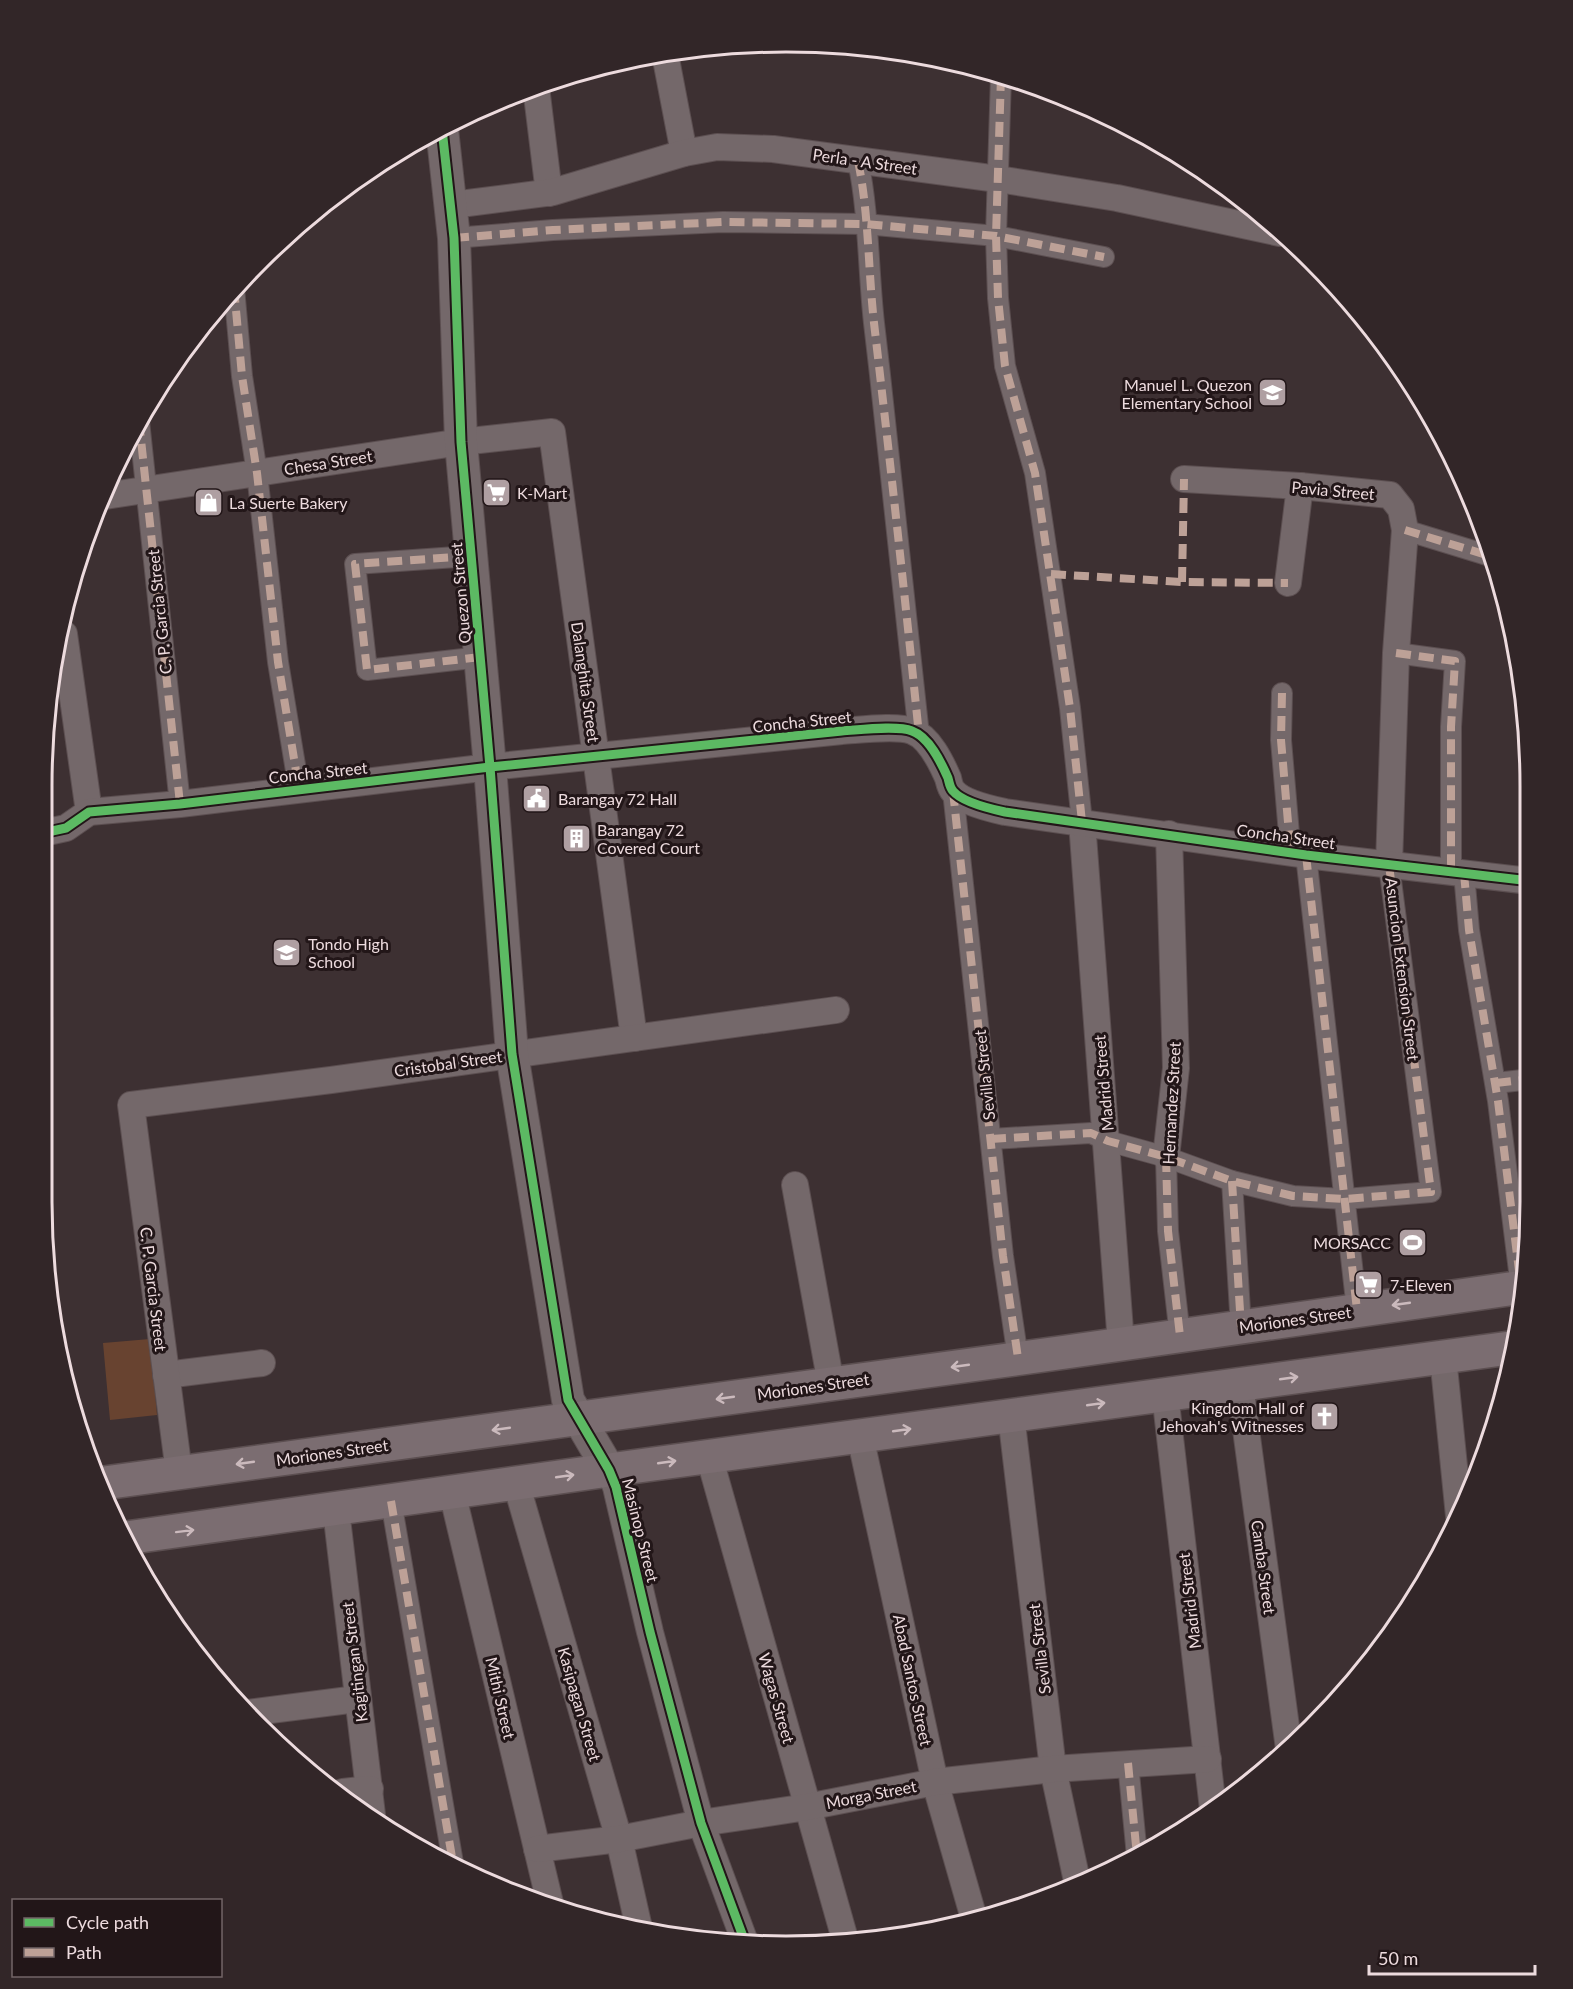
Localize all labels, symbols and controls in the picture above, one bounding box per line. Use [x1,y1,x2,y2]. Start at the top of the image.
street label: Perla - A Street [812,144,919,178]
place label: Manuel L. Quezon Elementary School [1122,375,1252,412]
school or university icon: Manuel L. Quezon Elementary School [1257,377,1289,409]
street label: Chesa Street [282,446,374,478]
supermarket icon: K-Mart [480,476,512,508]
street label: Pavia Street [1291,477,1376,503]
place label: K-Mart [517,483,567,502]
shop icon: La Suerte Bakery [192,486,224,518]
place label: La Suerte Bakery [229,493,348,512]
street label: Quezon Street [446,541,474,644]
street label: C. P. Garcia Street [143,549,175,675]
street label: Dalanghita Street [568,620,604,744]
street label: Concha Street [752,706,853,736]
street label: Concha Street [268,757,369,787]
public building icon: Barangay 72 Hall [521,782,553,814]
place label: Barangay 72 Hall [558,789,677,808]
place label: Barangay 72 Covered Court [597,820,700,857]
street label: Concha Street [1236,820,1337,852]
building icon: Barangay 72 Covered Court [560,822,592,854]
street label: Asuncion Extension Street [1382,876,1424,1062]
place label: Tondo High School [308,934,389,971]
school or university icon: Tondo High School [271,936,303,968]
street label: Sevilla Street [970,1029,998,1121]
street label: Madrid Street [1089,1034,1117,1132]
street label: Hernandez Street [1158,1041,1184,1165]
street label: Cristobal Street [393,1046,504,1080]
street label: C. P. Garcia Street [137,1226,171,1353]
sports icon: MORSACC [1396,1226,1428,1258]
place label: MORSACC [1313,1233,1391,1252]
supermarket icon: 7-Eleven [1353,1268,1385,1300]
place label: 7-Eleven [1390,1275,1452,1294]
one-way arrow [1391,1299,1411,1310]
street label: Moriones Street [1238,1302,1353,1336]
one-way arrow [951,1361,970,1372]
street label: Moriones Street [756,1369,871,1403]
one-way arrow [1278,1372,1298,1383]
one-way arrow [716,1393,735,1404]
one-way arrow [1085,1398,1105,1409]
place label: Kingdom Hall of Jehovah's Witnesses [1160,1398,1304,1435]
church icon: Kingdom Hall of Jehovah's Witnesses [1309,1400,1341,1432]
one-way arrow [491,1423,511,1434]
one-way arrow [892,1424,912,1435]
street label: Moriones Street [275,1435,390,1469]
one-way arrow [657,1456,677,1467]
one-way arrow [236,1458,256,1469]
one-way arrow [554,1471,574,1482]
street label: Masinop Street [619,1476,663,1584]
street label: Camba Street [1248,1519,1280,1616]
one-way arrow [174,1525,194,1536]
street label: Madrid Street [1174,1552,1204,1650]
street label: Kagitingan Street [337,1601,371,1723]
street label: Sevilla Street [1024,1603,1054,1695]
street label: Abad Santos Street [890,1612,936,1748]
street label: Kasipagan Street [555,1645,605,1763]
street label: Wagas Street [755,1651,799,1746]
street label: Mithi Street [482,1655,520,1741]
street label: Morga Street [824,1776,918,1812]
legend [12,1899,222,1977]
text: Cycle path [66,1911,149,1933]
scale bar [1369,1938,1536,1976]
text: Path [66,1941,102,1963]
text: 50 m [1378,1947,1418,1969]

